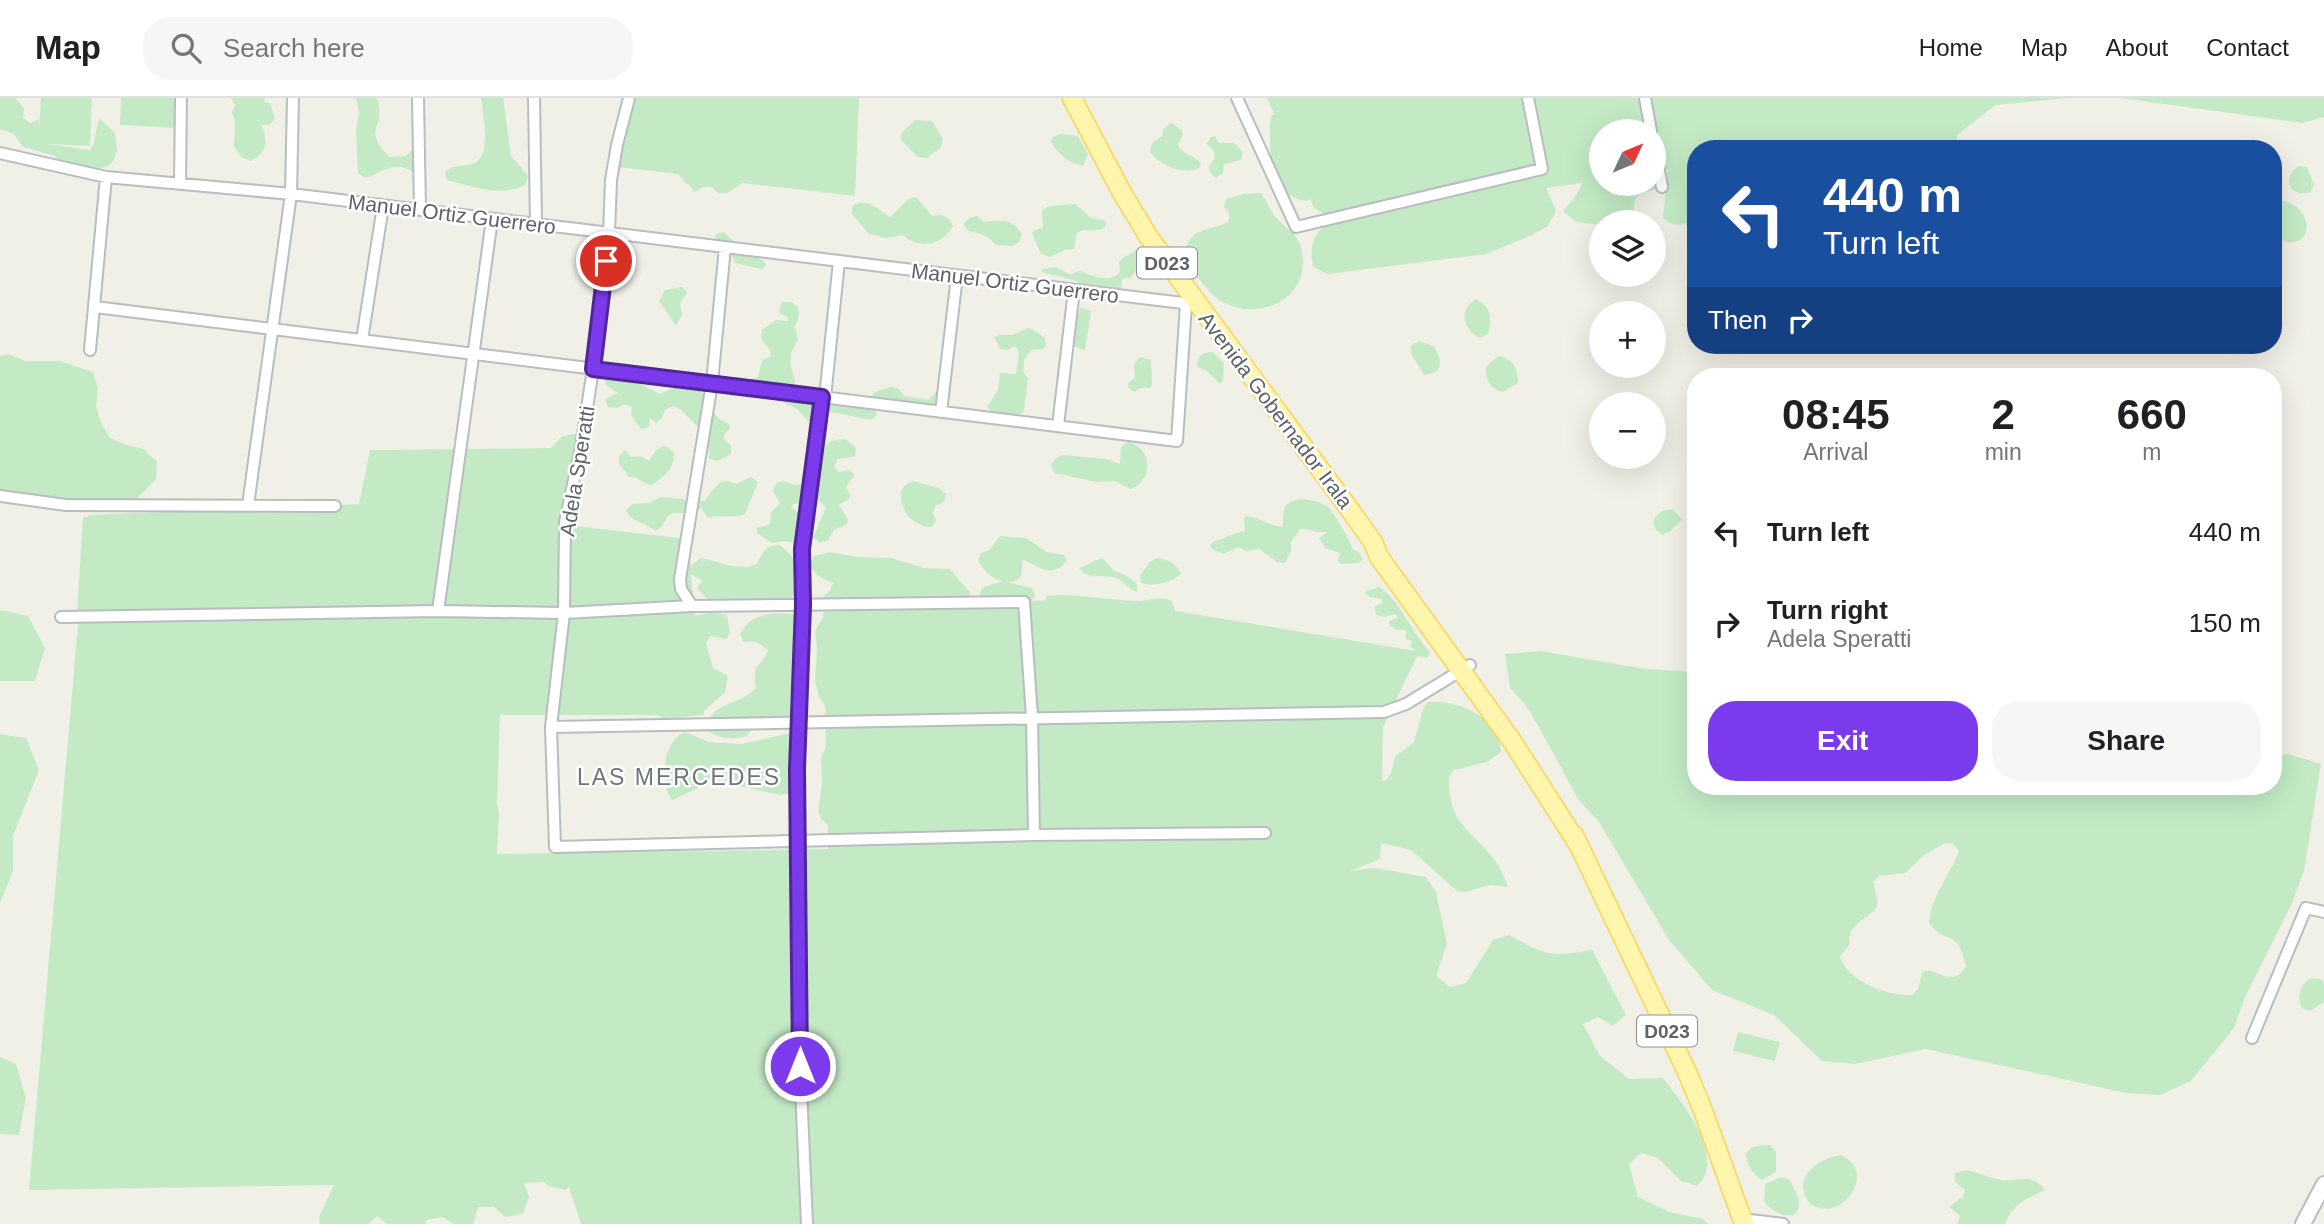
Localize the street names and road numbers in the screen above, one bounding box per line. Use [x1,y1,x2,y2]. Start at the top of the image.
street label: Manuel Ortiz Guerrero [347,190,557,238]
road number: D023 [1137,248,1197,279]
street label: Manuel Ortiz Guerrero [910,259,1120,307]
street label: Avenida Gobernador Irala [1195,307,1358,513]
street label: Adela Speratti [555,404,599,538]
road number: D023 [1637,1015,1697,1046]

